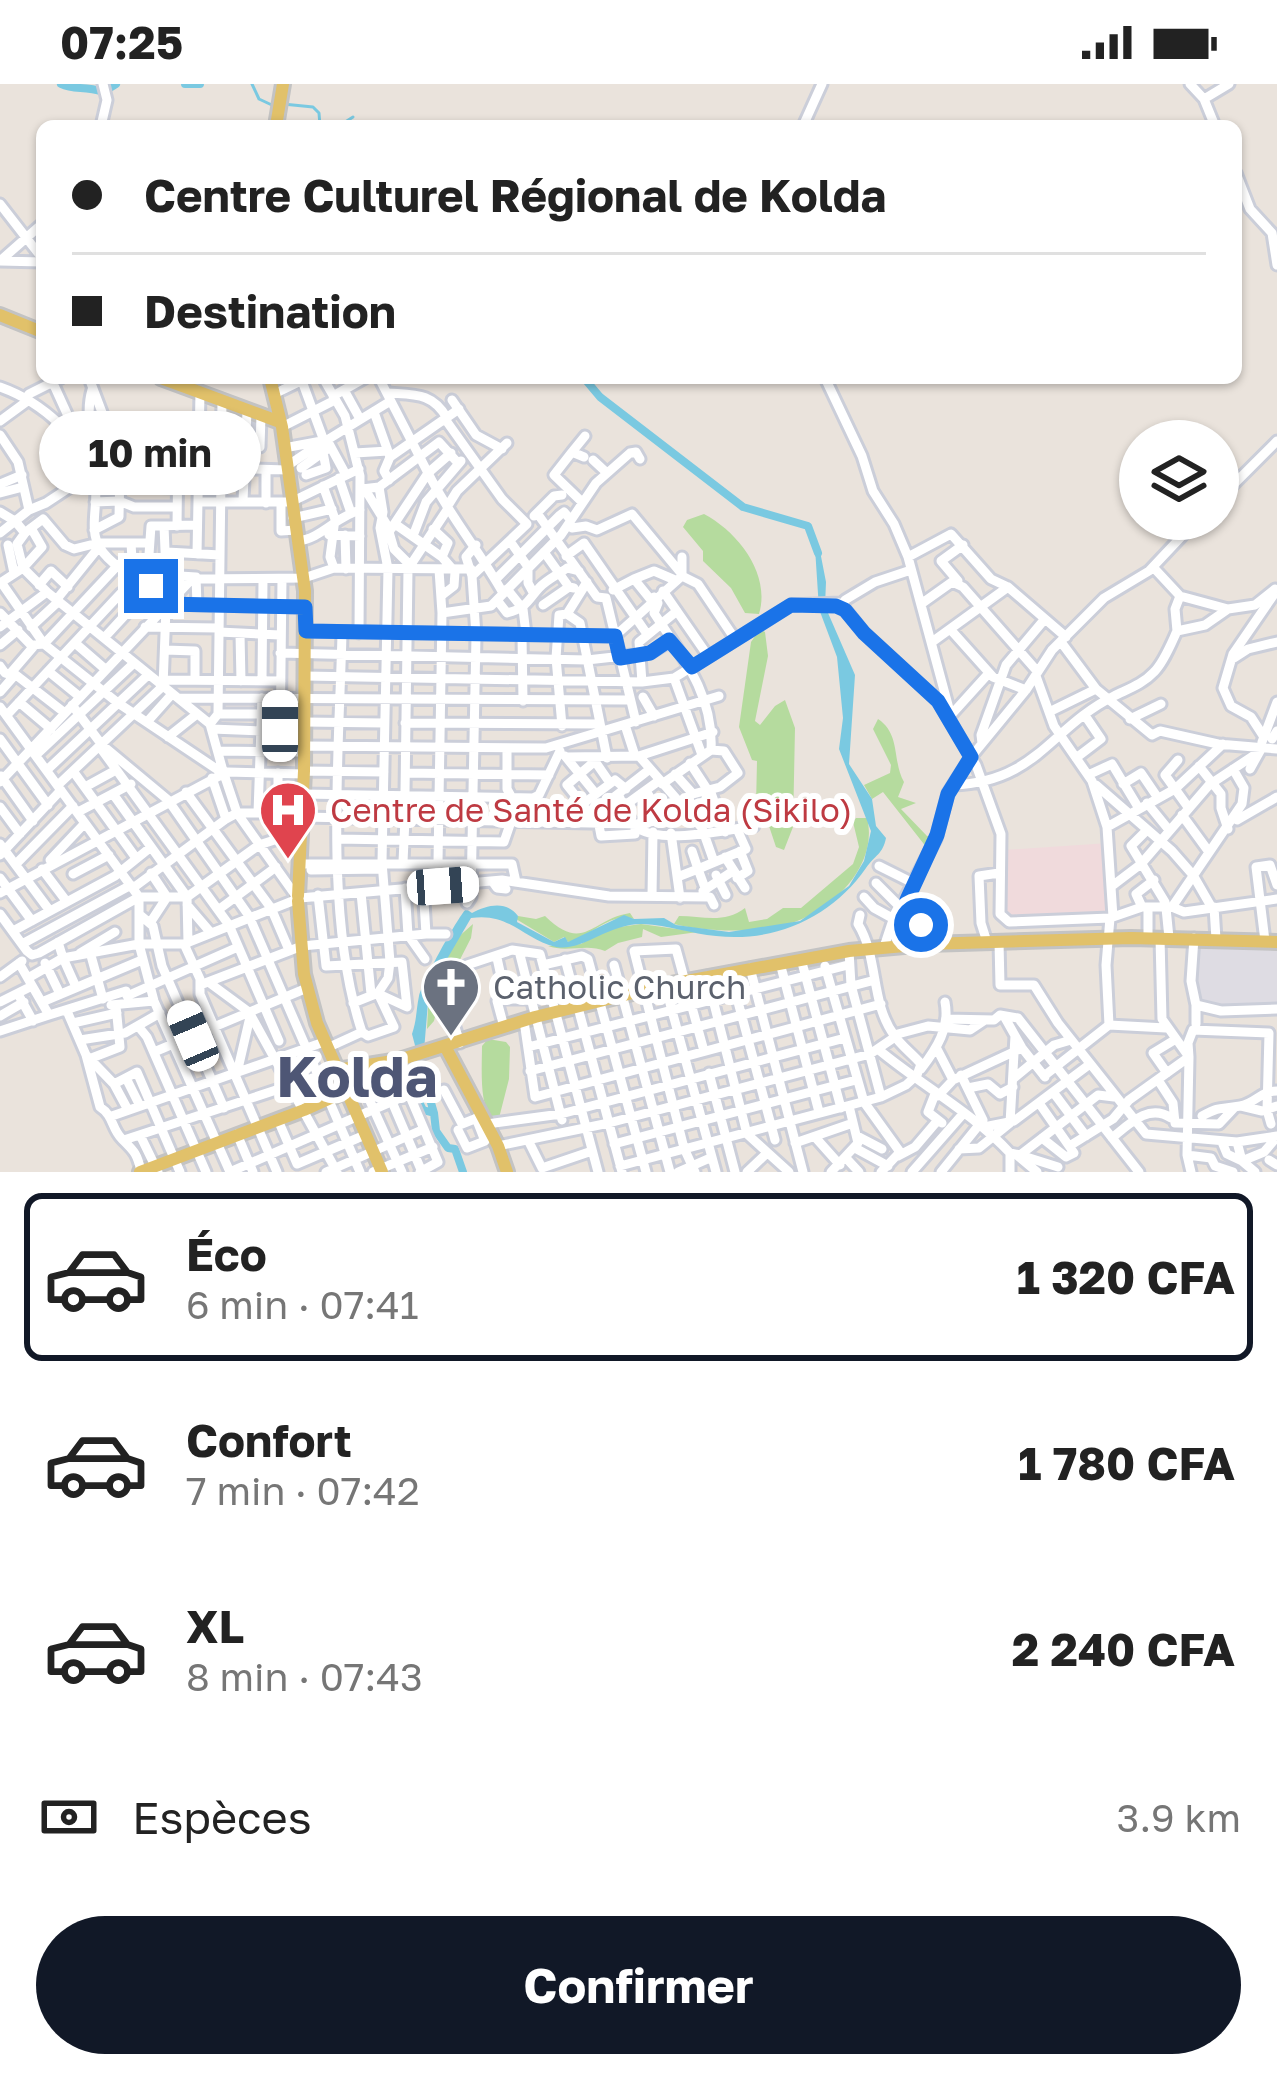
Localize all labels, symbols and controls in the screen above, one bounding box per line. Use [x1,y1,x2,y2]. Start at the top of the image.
text: 07:25 [60,15,183,69]
text: Centre Culturel Régional de Kolda [144,168,886,222]
text: Destination [144,284,396,338]
callout: 10 min [40,412,262,496]
map controls [1119,420,1239,540]
button: layers [1119,420,1239,540]
text: 10 min [88,429,212,476]
route end [124,559,178,613]
car [262,690,298,762]
hospital icon: Centre de Santé de Kolda (Sikilo) [257,779,319,861]
place label: Centre de Santé de Kolda (Sikilo) [330,790,852,829]
car [406,866,480,906]
route start [894,898,948,952]
church icon: Catholic Church [420,956,482,1038]
place label: Catholic Church [493,967,746,1006]
car [162,996,224,1076]
district label: Kolda [276,1041,438,1110]
icon: car [42,1223,150,1331]
text: Éco [186,1227,267,1281]
text: 1 320 CFA [1017,1250,1235,1304]
text: 6 min · 07:41 [186,1281,419,1328]
icon: car [42,1409,150,1517]
text: Confort [186,1413,352,1467]
text: 1 780 CFA [1018,1436,1235,1490]
text: 7 min · 07:42 [186,1467,420,1514]
icon: car [42,1595,150,1703]
text: XL [186,1599,244,1653]
text: 2 240 CFA [1012,1622,1235,1676]
text: 8 min · 07:43 [186,1653,423,1700]
icon: cash [36,1784,102,1850]
text: Espèces [132,1790,312,1844]
text: 3.9 km [1117,1794,1241,1841]
button: Confirmer [36,1916,1241,2054]

